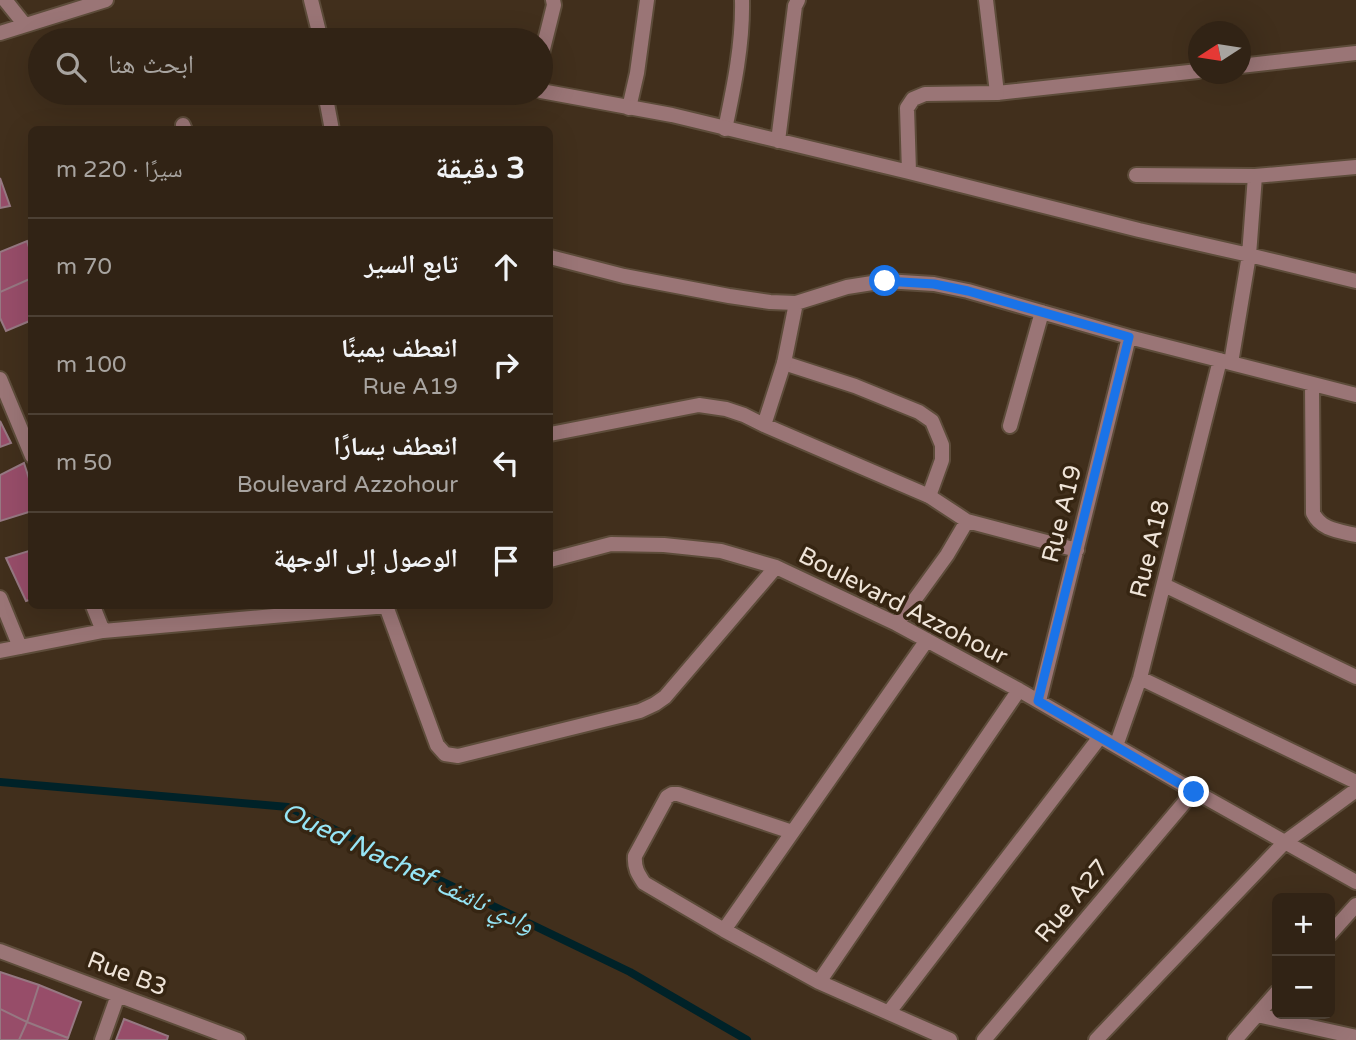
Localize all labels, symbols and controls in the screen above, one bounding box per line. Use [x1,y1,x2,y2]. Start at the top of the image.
north arrow [1188,21,1251,84]
search box [28,28,553,105]
icon: search [52,48,90,86]
text: ابحث هنا [108,49,194,80]
text: 3 دقيقة [435,150,525,187]
text: سيرًا · 220 m [56,156,183,184]
icon: ahead [487,248,525,286]
text: تابع السير [365,249,458,280]
text: 70 m [56,253,112,281]
route start [869,265,900,296]
text: انعطف يمينًا [341,333,458,364]
icon: right [487,346,525,384]
text: 100 m [56,351,126,379]
text: Rue A19 [363,373,458,401]
text: انعطف يسارًا [333,431,458,462]
icon: left [487,444,525,482]
text: 50 m [56,449,112,477]
street label: Rue A19 [1036,462,1088,566]
text: Boulevard Azzohour [237,471,458,499]
street label: Rue A18 [1124,497,1176,601]
street label: Boulevard Azzohour [794,541,1013,672]
icon: arrive [487,542,525,580]
text: الوصول إلى الوجهة [274,543,458,574]
route end [1178,776,1209,807]
water label: Oued Nachef وادي ناشف [275,796,539,944]
street label: Rue A27 [1029,854,1115,948]
map controls [1272,893,1335,1019]
button: + [1272,893,1335,956]
street label: Rue B3 [83,946,171,1002]
button: − [1272,956,1335,1019]

